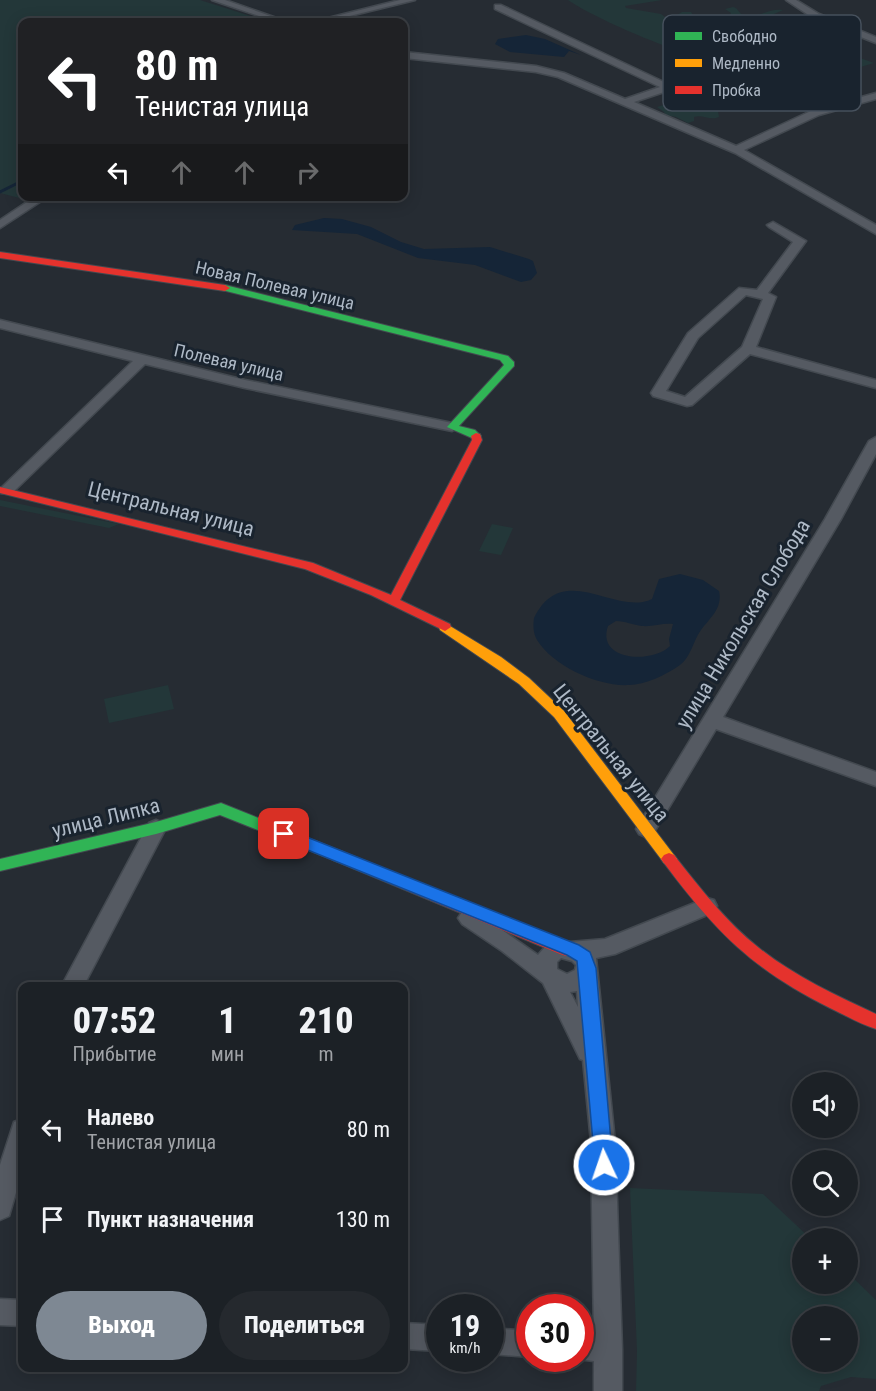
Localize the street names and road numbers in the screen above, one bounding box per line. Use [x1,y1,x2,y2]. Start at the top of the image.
street label: Новая Полевая улица [194,256,356,314]
street label: Полевая улица [172,339,286,385]
street label: Центральная улица [85,477,257,541]
street label: улица Никольская Слобода [671,515,815,733]
street label: Центральная улица [548,679,674,827]
street label: улица Липка [50,793,162,843]

